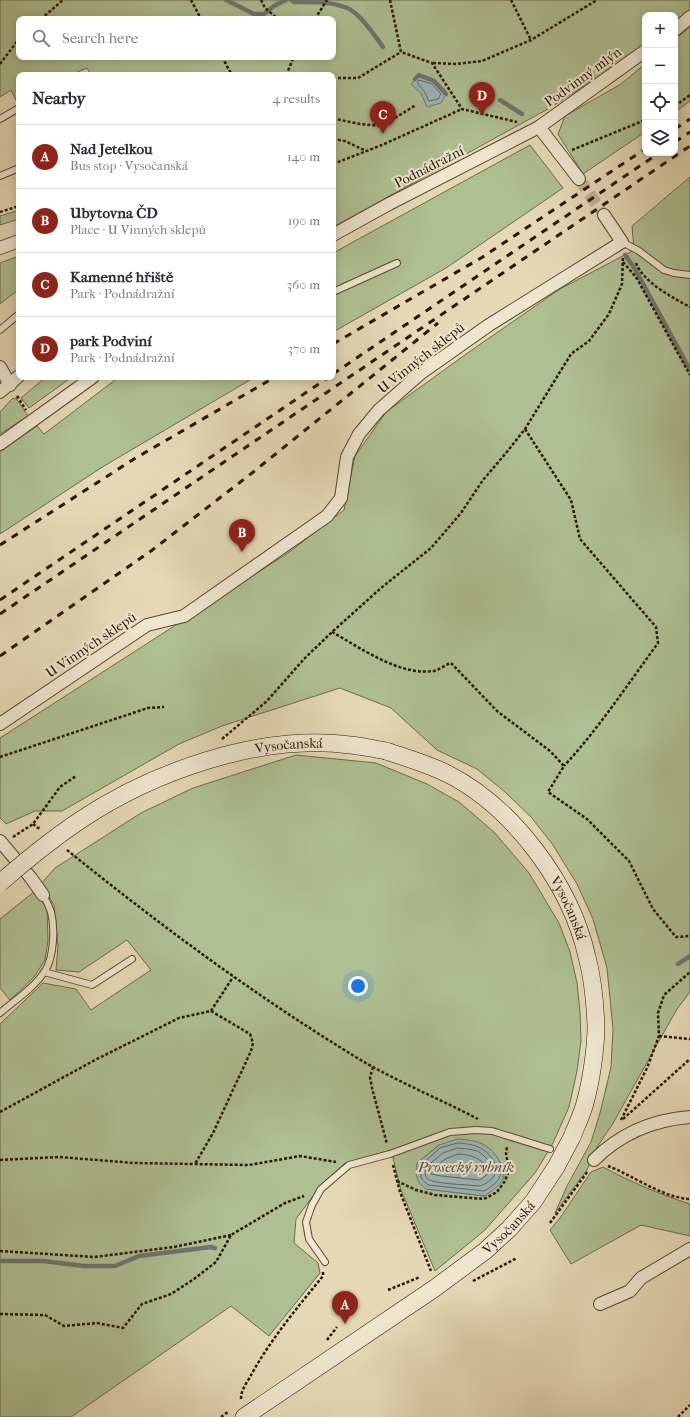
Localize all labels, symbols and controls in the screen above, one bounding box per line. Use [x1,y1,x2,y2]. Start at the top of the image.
map controls [642,12,678,156]
button: + [642,12,678,48]
search box [16,16,336,60]
icon: search [30,27,52,49]
text: Search here [62,29,138,47]
street label: Podvinný mlýn [541,43,625,111]
button: − [642,48,678,84]
pin: D [469,82,495,115]
button: locate [642,84,678,120]
text: Nearby [32,88,86,108]
text: 4 results [273,91,320,106]
pin: C [370,101,396,134]
button: layers [642,120,678,156]
text: Nad Jetelkou [70,140,152,158]
street label: Podnádražní [391,142,467,192]
text: A [41,149,49,164]
text: 140 m [287,149,320,164]
text: Bus stop · Vysočanská [70,158,188,173]
text: Ubytovna ČD [70,204,158,222]
text: B [41,213,49,228]
text: 190 m [288,213,320,228]
text: Place · U Vinných sklepů [70,222,206,237]
text: Kamenné hřiště [70,268,173,286]
text: C [41,277,49,292]
text: 360 m [287,277,320,292]
text: Park · Podnádražní [70,286,175,301]
street label: U Vinných sklepů [374,319,468,397]
text: park Podviní [70,332,152,350]
text: D [40,341,50,356]
text: 370 m [288,341,320,356]
text: Park · Podnádražní [70,350,175,365]
pin: B [229,519,255,552]
street label: U Vinných sklepů [42,608,140,682]
street label: Vysočanská [252,734,323,757]
street label: Vysočanská [546,872,591,942]
your location [348,976,368,996]
water label: Prosecký rybník [417,1158,514,1176]
street label: Vysočanská [478,1197,539,1258]
pin: A [332,1291,358,1324]

